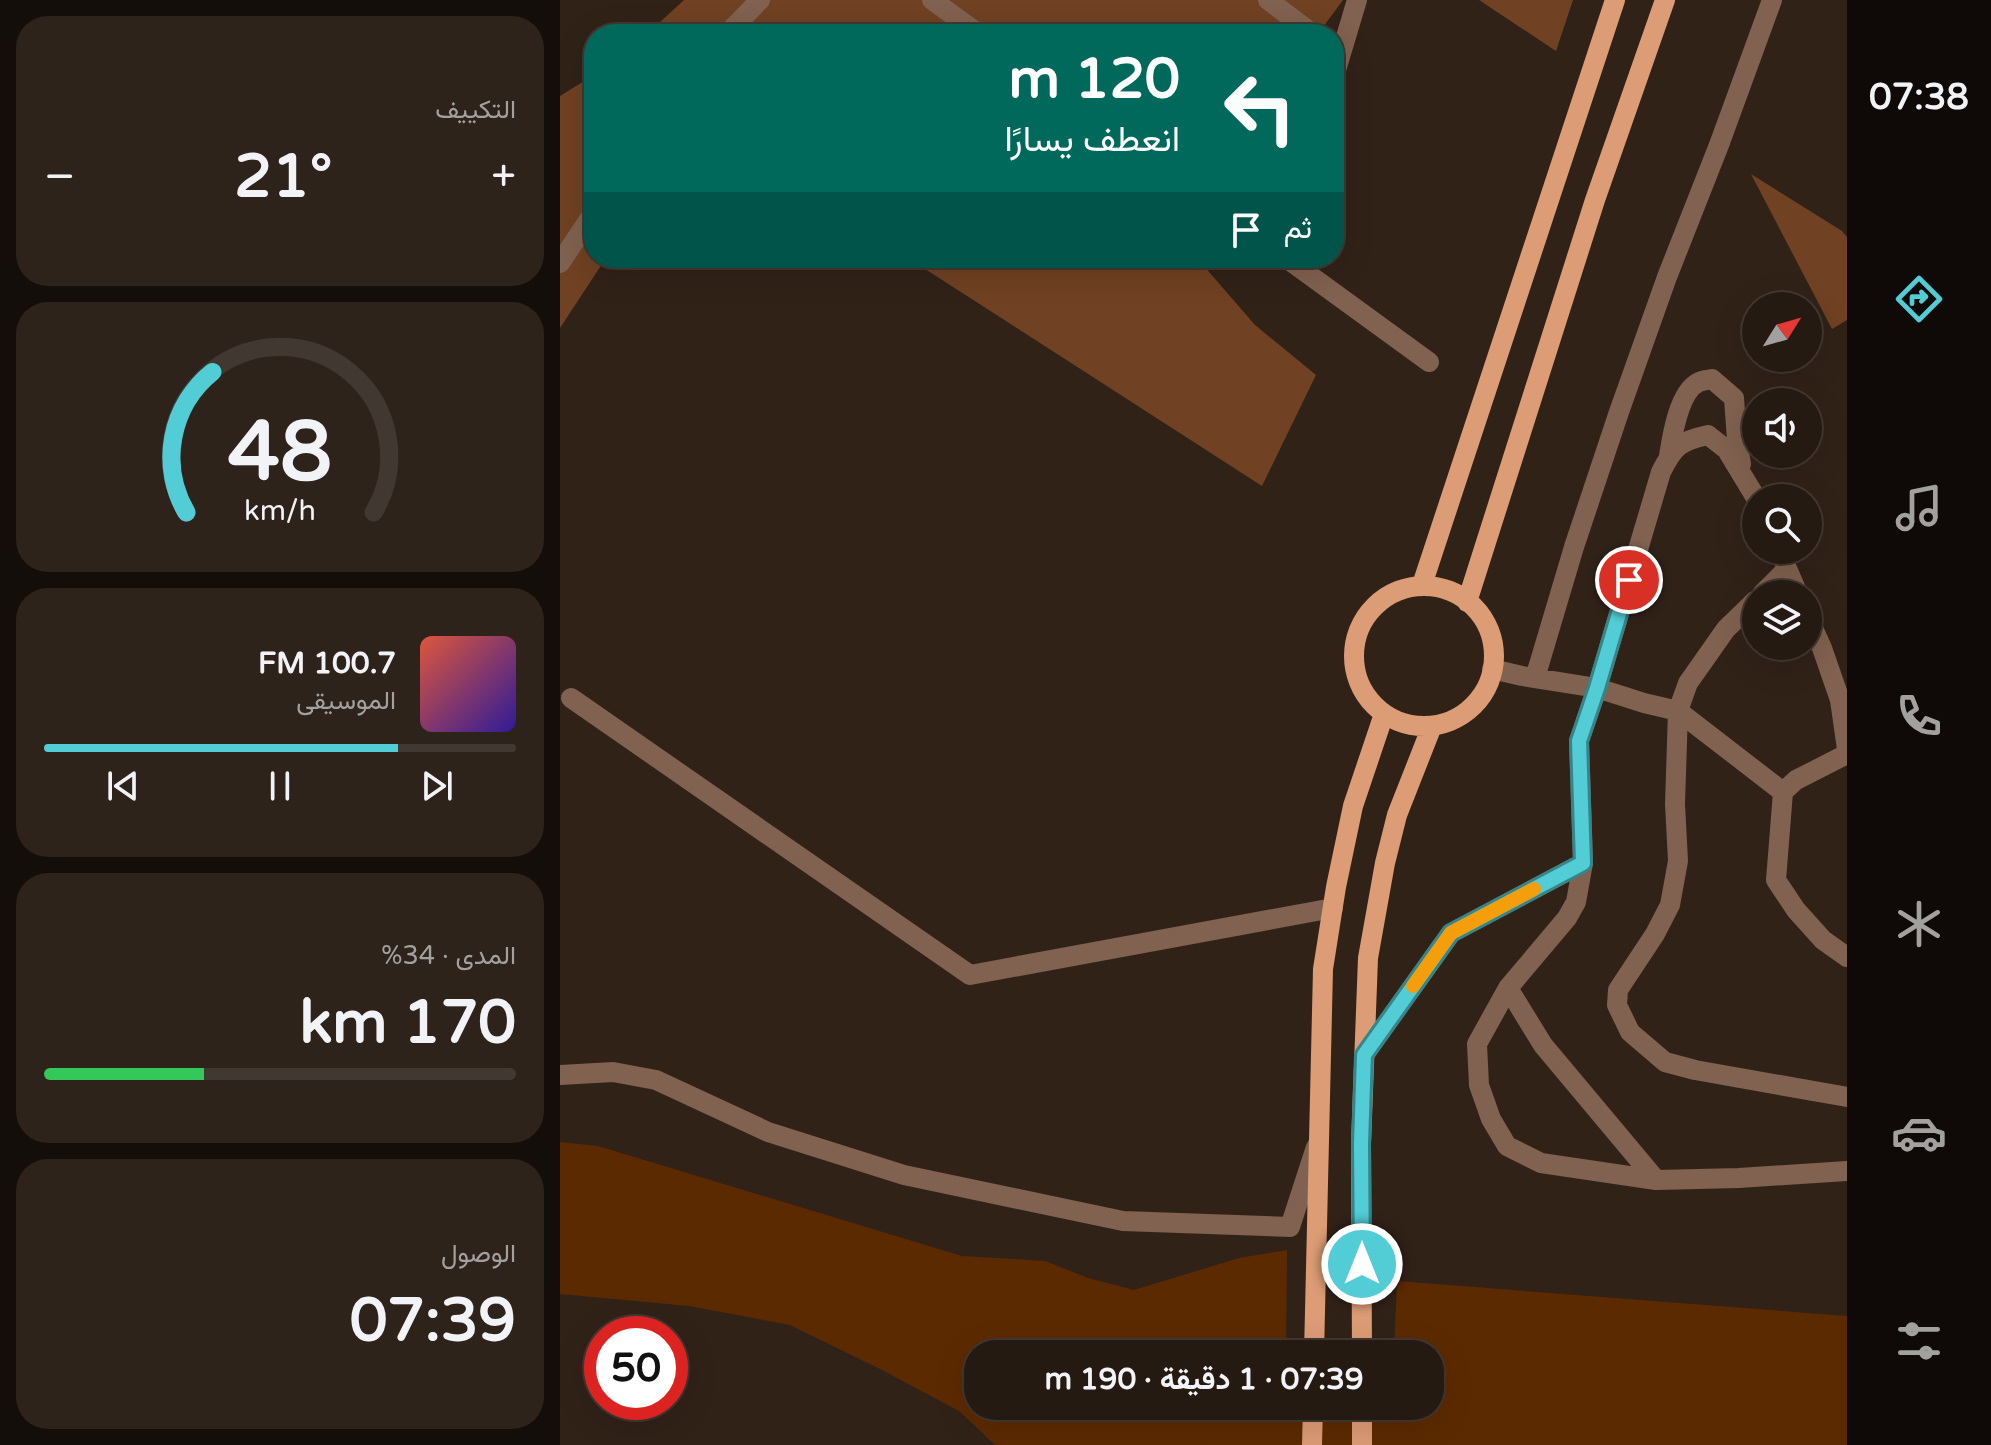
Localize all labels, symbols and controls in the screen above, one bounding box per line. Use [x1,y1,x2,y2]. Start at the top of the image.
text: 120 m [1009,46,1180,113]
icon: left [1208,56,1312,160]
text: 07:38 [1869,76,1969,119]
text: التكييف [435,94,516,125]
text: انعطف يسارًا [1004,118,1180,161]
text: 21° [234,141,332,213]
text: − [44,151,75,204]
text: + [491,151,516,204]
icon: arrive [1224,208,1268,252]
text: ثم [1284,210,1312,247]
icon: directions [1891,271,1947,327]
north arrow [1742,292,1822,372]
map controls [1742,292,1822,660]
button: sound [1742,388,1822,468]
text: 48 [228,402,332,502]
icon: music [1891,480,1947,536]
button: search [1742,484,1822,564]
text: km/h [244,494,316,528]
pin [1595,546,1663,614]
icon: arrive [1607,558,1651,602]
button: layers [1742,580,1822,660]
text: 100.7 FM [258,645,396,682]
text: الموسيقى [296,685,396,716]
icon: phone [1891,688,1947,744]
icon: previous [101,764,145,808]
icon: pause [258,764,302,808]
icon: next [415,764,459,808]
icon: climate [1891,896,1947,952]
text: المدى · 34% [381,940,516,971]
text: 170 km [300,987,516,1059]
icon: car [1891,1105,1947,1161]
position arrow [1320,1222,1404,1306]
text: الوصول [441,1238,516,1269]
text: 07:39 [350,1285,516,1357]
icon: filters [1891,1313,1947,1369]
speed limit sign: 50 [584,1316,688,1420]
text: 07:39 · 1 دقيقة · 190 m [1044,1361,1364,1398]

